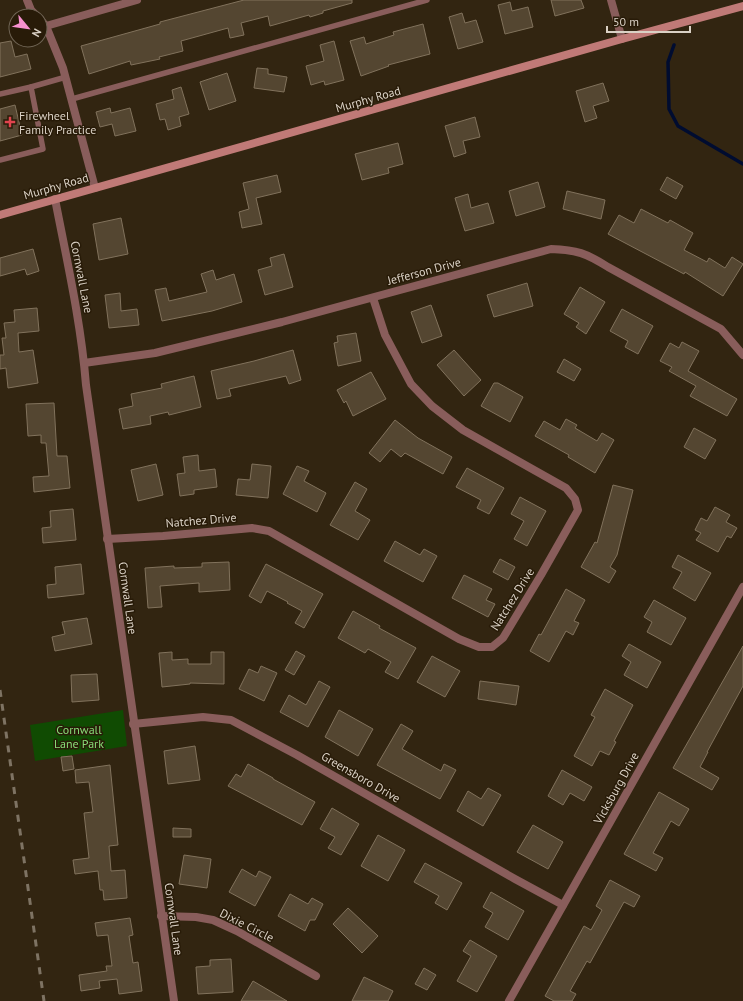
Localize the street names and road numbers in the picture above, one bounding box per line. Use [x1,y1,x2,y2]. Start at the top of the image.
street label: Murphy Road [334,83,402,115]
street label: Murphy Road [22,170,90,202]
street label: Cornwall Lane [68,240,96,314]
street label: Jefferson Drive [385,254,462,288]
street label: Natchez Drive [165,509,237,531]
street label: Cornwall Lane [115,561,141,635]
street label: Natchez Drive [487,565,537,633]
street label: Greensboro Drive [319,748,403,806]
street label: Vicksburg Drive [590,749,642,827]
street label: Cornwall Lane [161,882,187,956]
street label: Dixie Circle [217,905,277,945]

